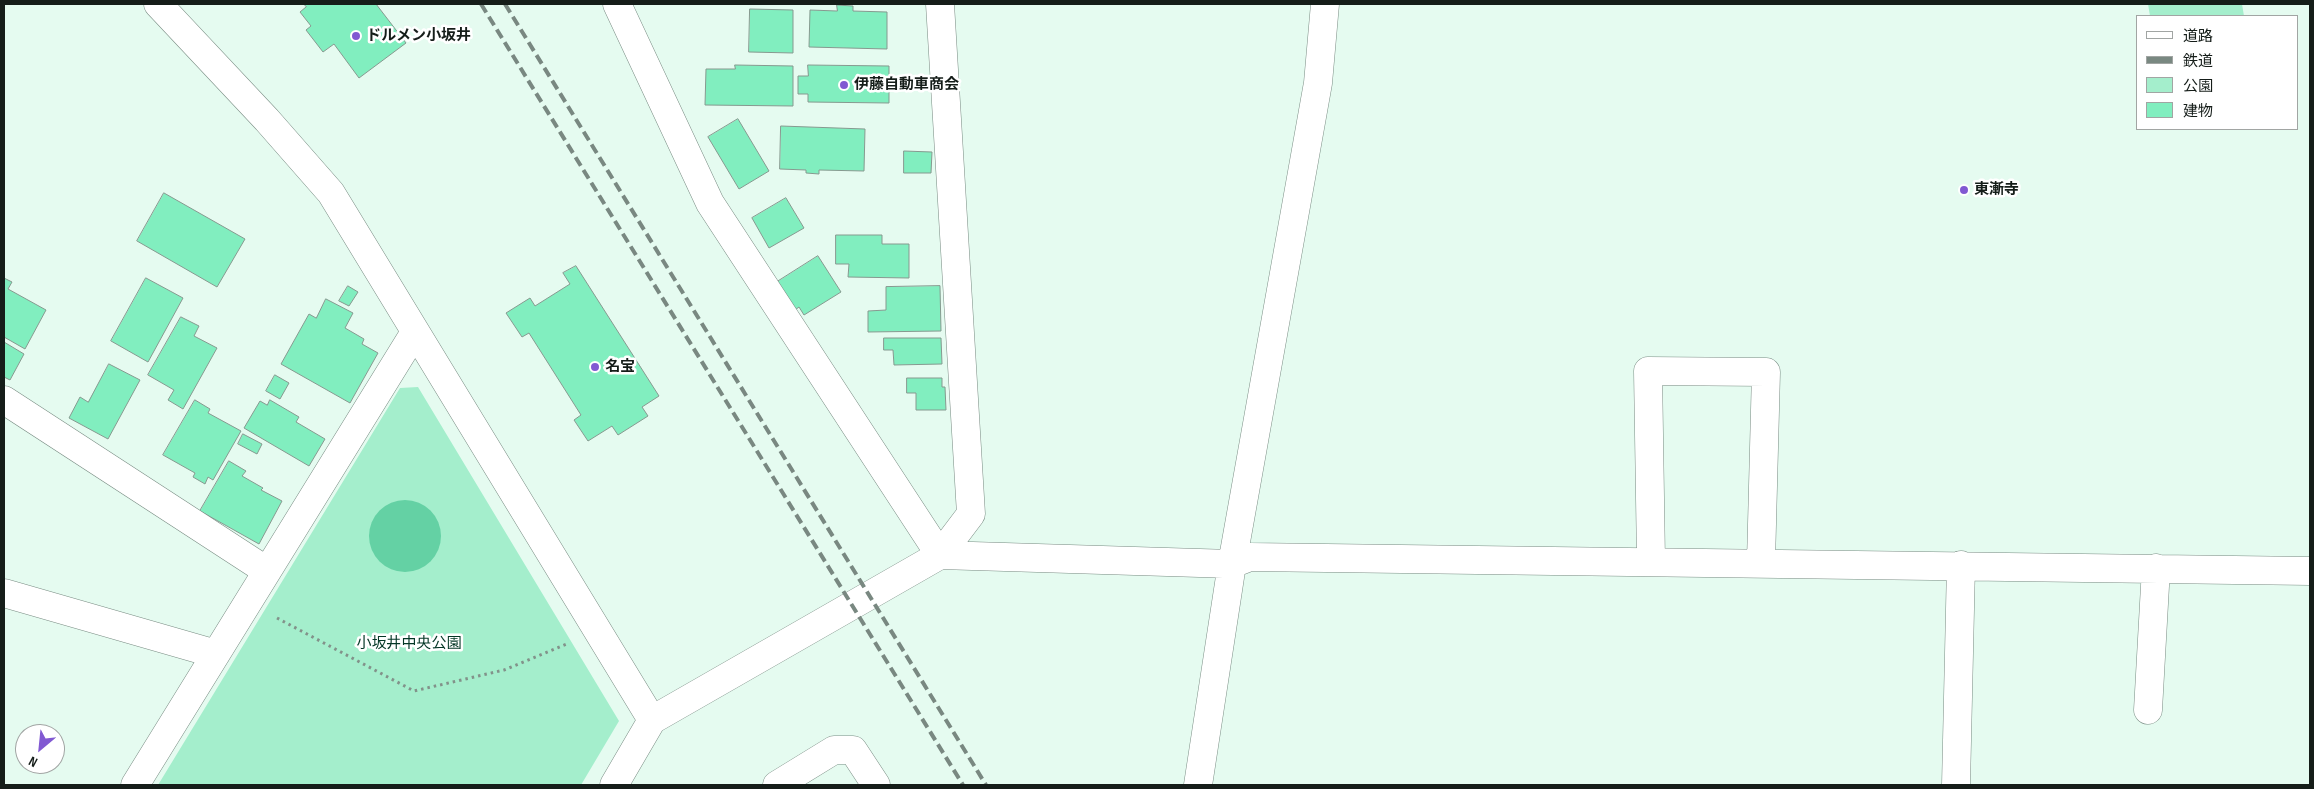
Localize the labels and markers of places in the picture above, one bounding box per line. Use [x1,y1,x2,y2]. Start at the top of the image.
place label: ドルメン小坂井 [366,27,471,45]
marker: ドルメン小坂井 [350,30,362,42]
place label: 伊藤自動車商会 [854,76,959,94]
marker: 伊藤自動車商会 [838,79,850,91]
place label: 東漸寺 [1974,181,2019,199]
marker: 東漸寺 [1958,184,1970,196]
place label: 名宝 [605,358,635,376]
marker: 名宝 [589,361,601,373]

